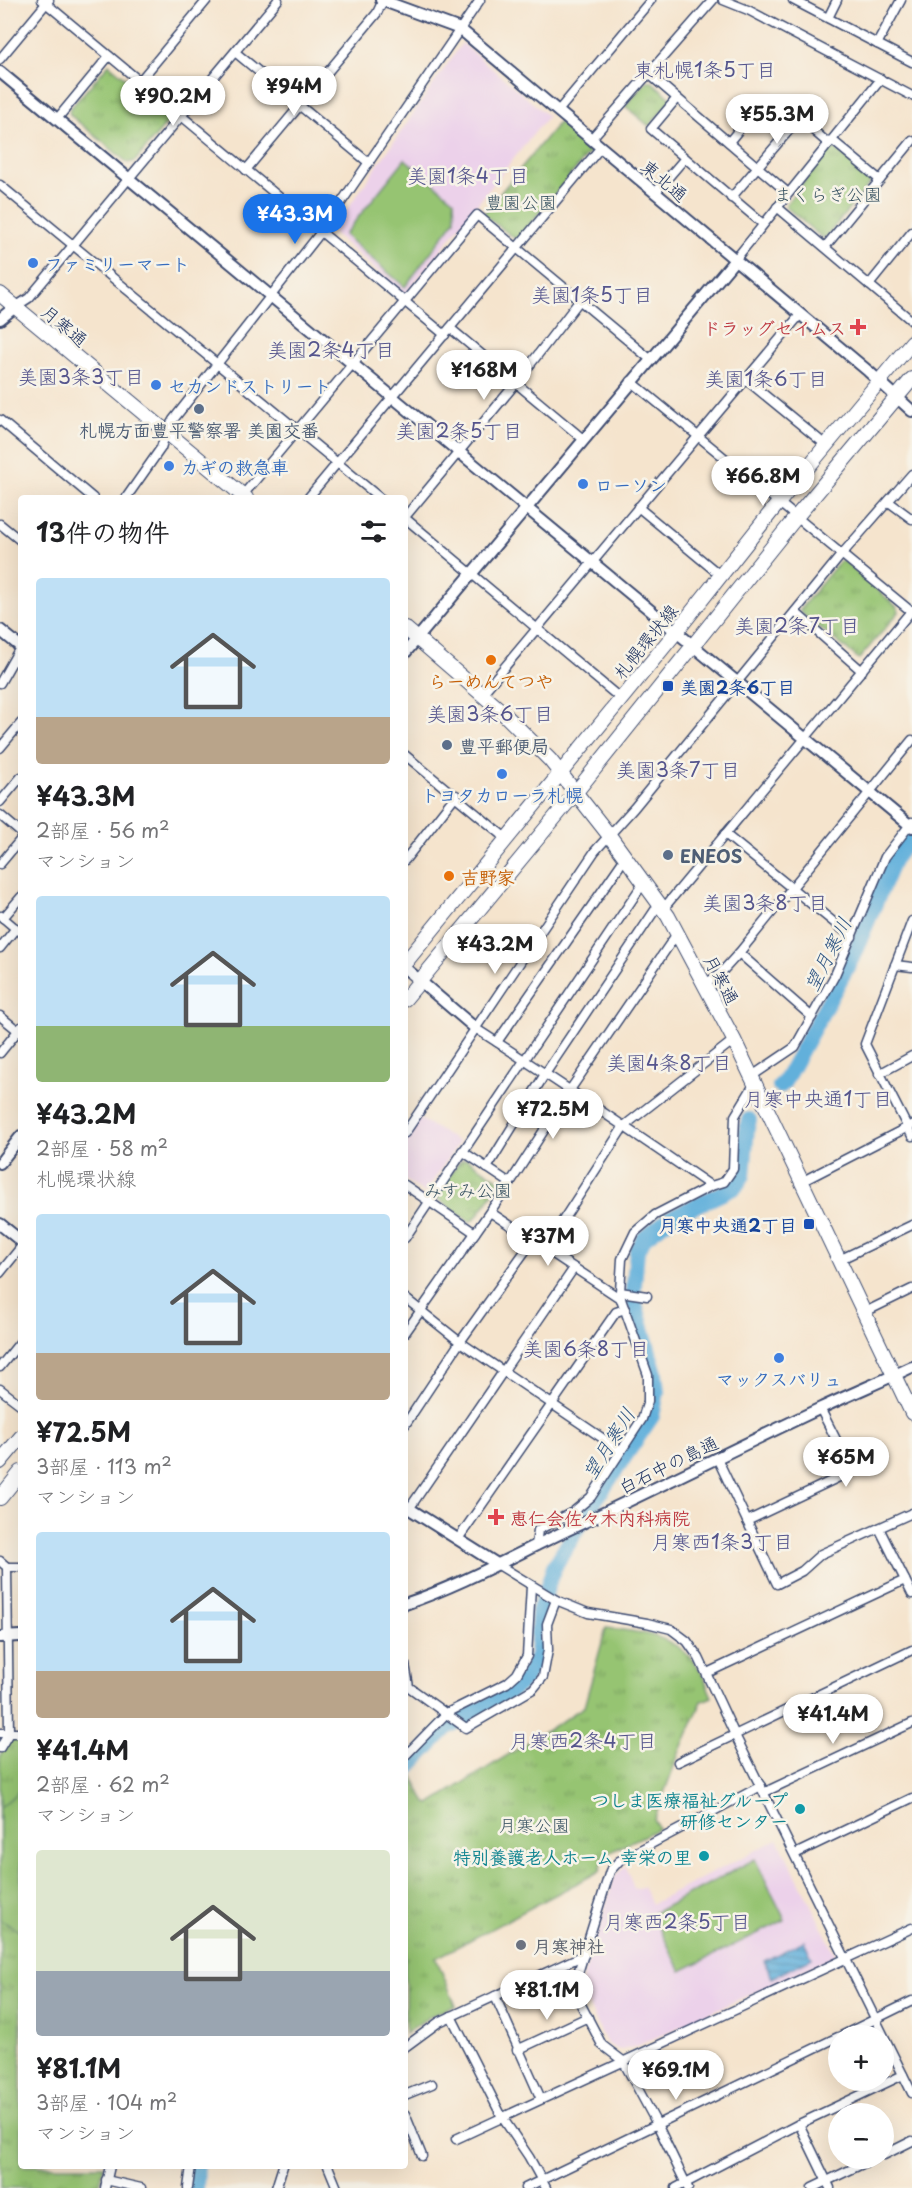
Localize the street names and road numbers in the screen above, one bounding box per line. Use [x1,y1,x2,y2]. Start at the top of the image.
street label: 東北通 [636,152,694,208]
street label: 月寒通 [36,297,94,353]
street label: 札幌環状線 [606,598,684,684]
street label: 月寒通 [697,949,747,1009]
street label: 白石中の島通 [614,1428,722,1500]

